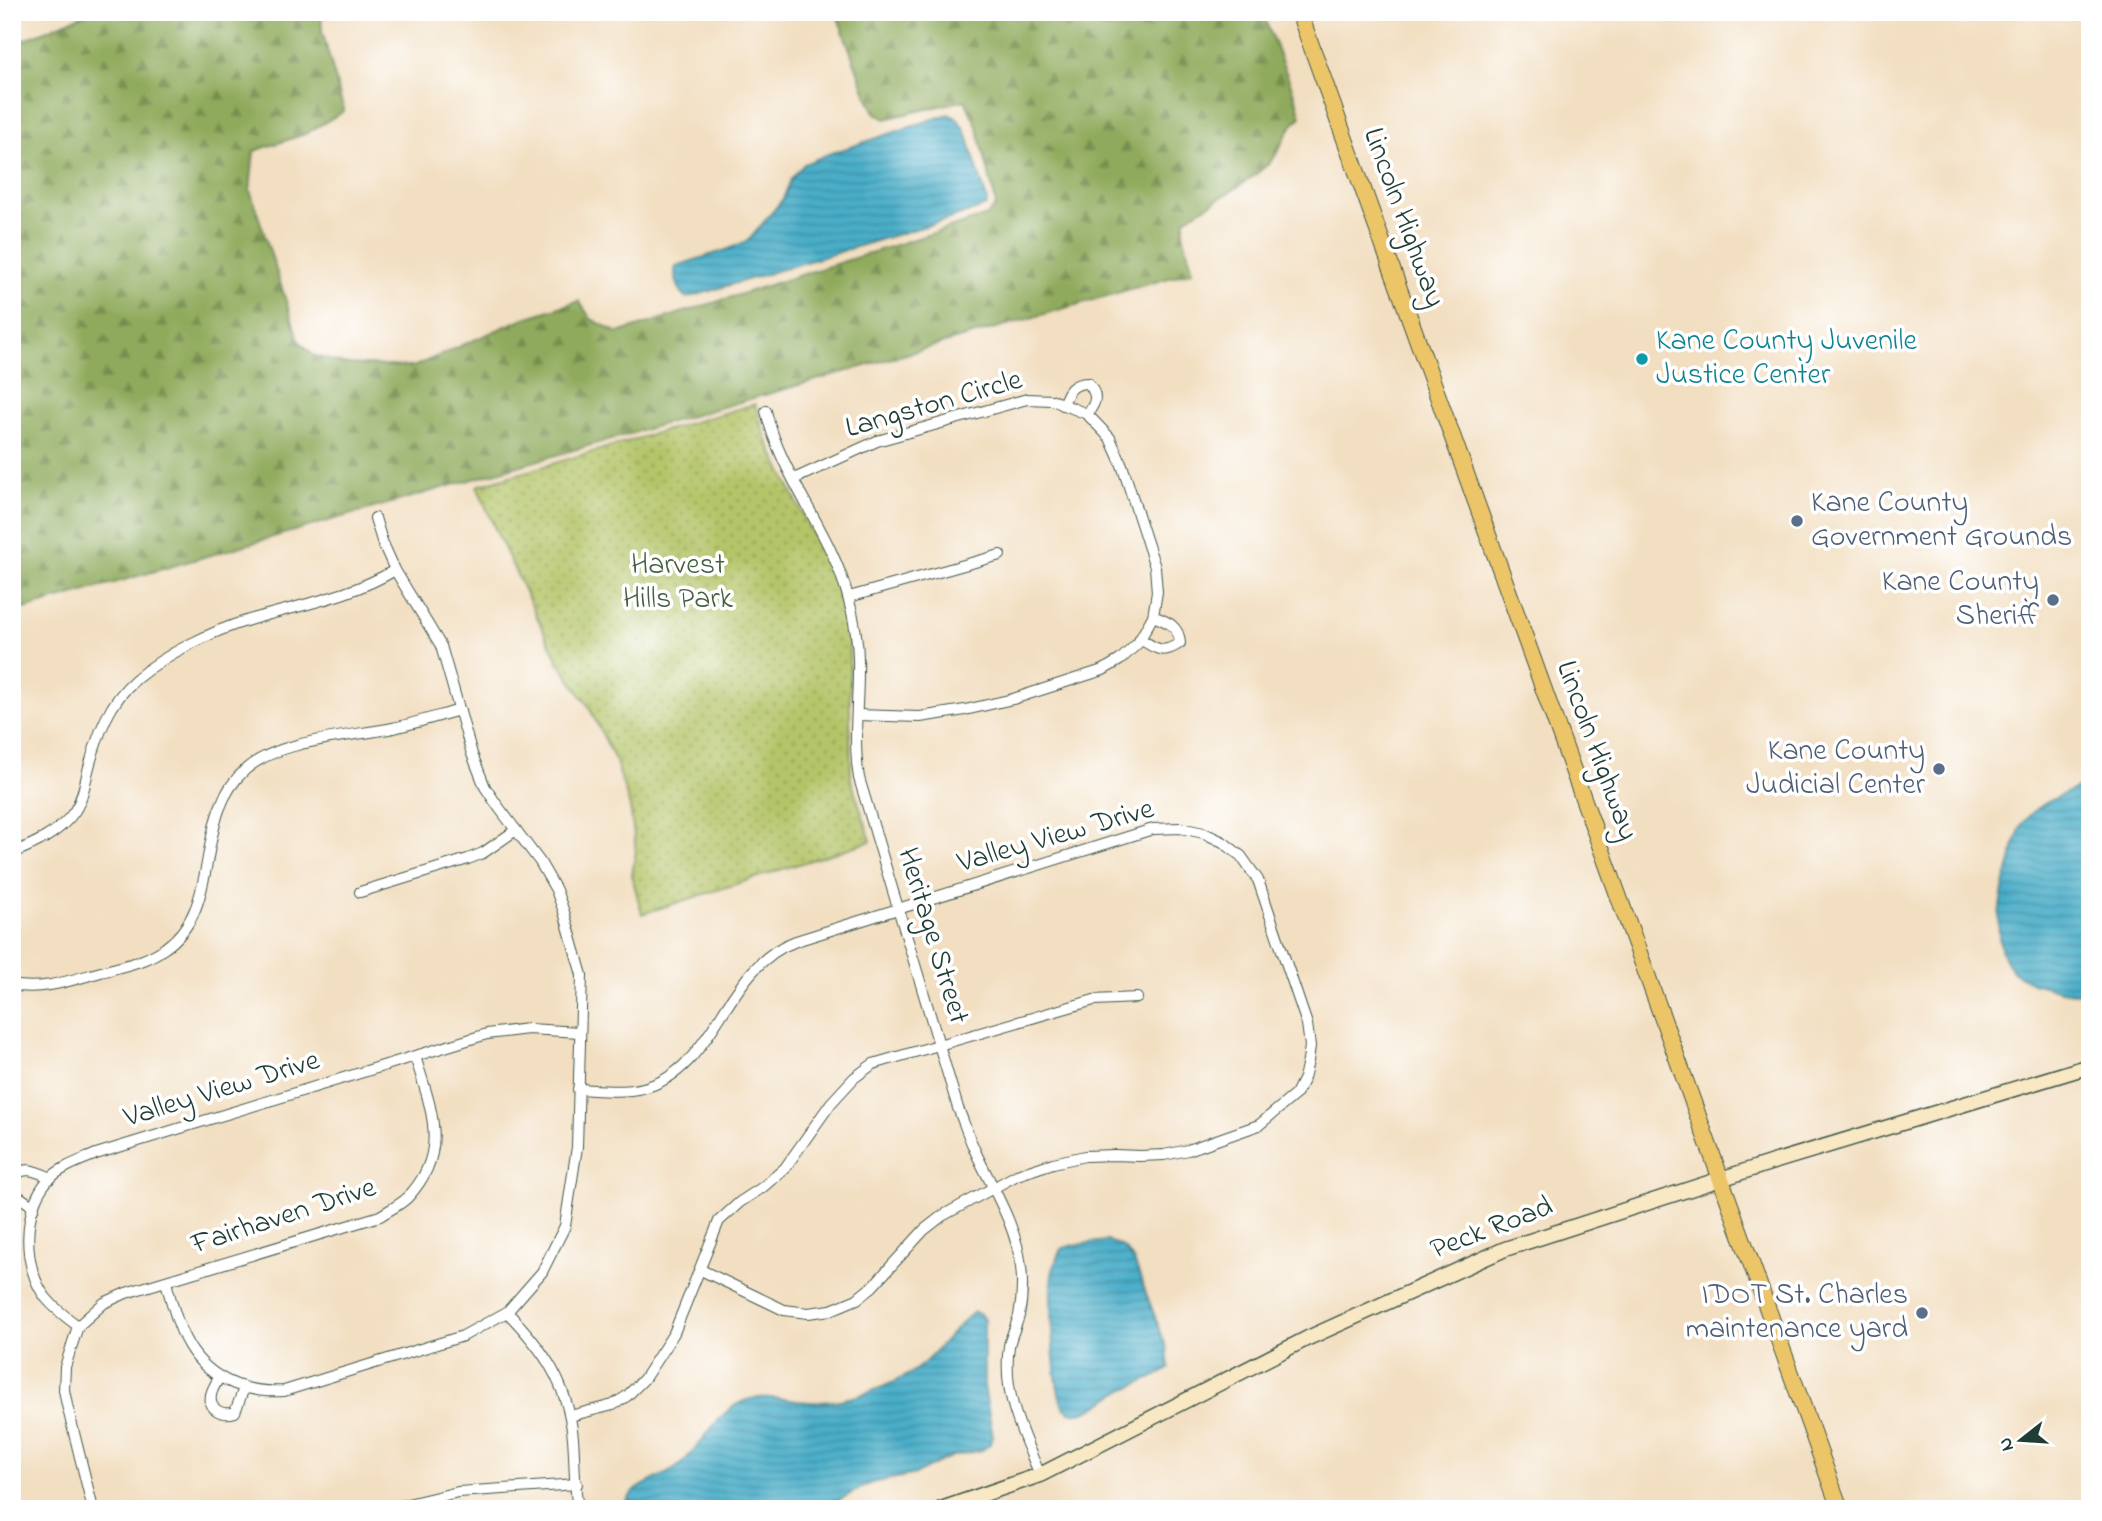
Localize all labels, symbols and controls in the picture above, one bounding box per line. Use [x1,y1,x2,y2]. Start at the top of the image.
street label: Lincoln Highway [1350,122,1456,314]
place label: Kane County Juvenile Justice Center [1656,320,1918,398]
marker: Kane County Juvenile Justice Center [1634,351,1650,367]
street label: Langston Circle [841,359,1028,451]
place label: Kane County Government Grounds [1811,482,2072,560]
marker: Kane County Government Grounds [1789,513,1805,529]
park label: Harvest Hills Park [623,544,734,622]
place label: Kane County Sheriff [1882,561,2039,639]
marker: Kane County Sheriff [2045,592,2061,608]
street label: Lincoln Highway [1543,655,1649,847]
place label: Kane County Judicial Center [1746,730,1926,808]
marker: Kane County Judicial Center [1931,761,1947,777]
street label: Valley View Drive [952,788,1160,886]
street label: Heritage Street [884,843,980,1029]
street label: Valley View Drive [118,1039,326,1141]
street label: Fairhaven Drive [185,1166,382,1268]
street label: Peck Road [1424,1185,1560,1273]
place label: IDOT St. Charles maintenance yard [1686,1274,1908,1352]
marker: IDOT St. Charles maintenance yard [1914,1305,1930,1321]
north arrow [1986,1406,2056,1476]
text: N [1992,1434,2022,1454]

